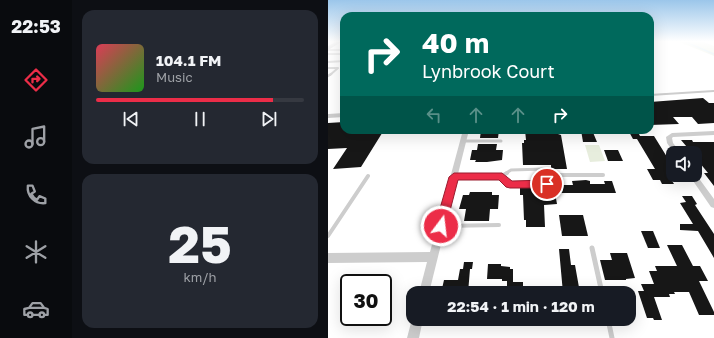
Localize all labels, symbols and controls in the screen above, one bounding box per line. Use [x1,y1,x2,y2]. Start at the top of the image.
text: 22:53 [11,15,61,37]
text: 40 m [422,26,489,59]
icon: right [356,28,408,80]
text: 104.1 FM [156,51,221,69]
text: Lynbrook Court [422,60,555,82]
icon: directions [22,66,50,94]
text: Music [156,69,193,85]
icon: left [423,104,445,126]
icon: ahead [465,104,487,126]
icon: ahead [507,104,529,126]
icon: right [549,104,571,126]
icon: previous [120,108,142,130]
icon: pause [189,108,211,130]
icon: next [258,108,280,130]
icon: music [22,123,50,151]
map controls [666,146,702,182]
button: sound [666,146,702,182]
pin [530,167,564,201]
icon: arrive [536,173,558,195]
icon: phone [22,181,50,209]
position arrow [420,205,462,247]
text: 25 [168,212,232,274]
icon: climate [22,238,50,266]
text: km/h [183,269,217,285]
speed limit sign: 30 [340,274,392,326]
icon: car [22,295,50,323]
text: 22:54 · 1 min · 120 m [447,297,595,315]

